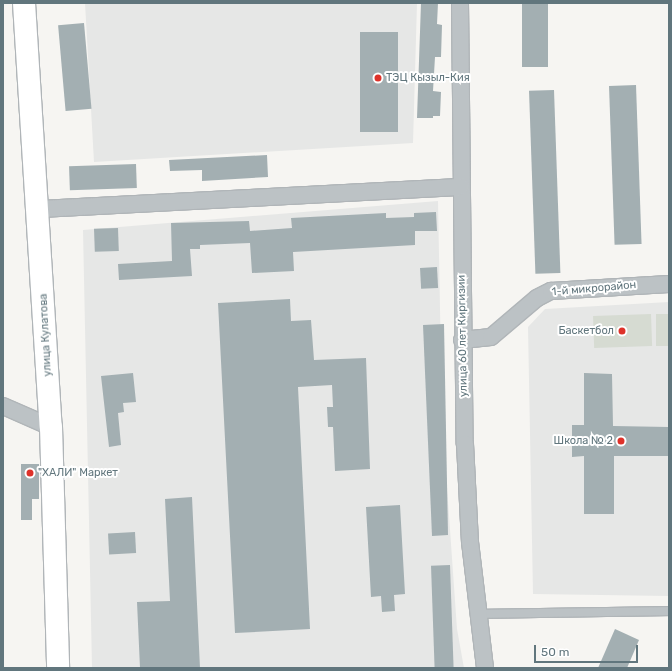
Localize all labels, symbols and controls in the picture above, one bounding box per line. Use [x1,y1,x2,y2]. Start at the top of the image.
place label: ТЭЦ Кызыл-Кия [386,71,470,85]
marker: ТЭЦ Кызыл-Кия [373,73,383,83]
street label: улица 60 лет Киргизии [455,275,471,397]
street label: 1-й микрорайон [551,279,637,299]
street label: улица Кулатова [37,293,55,377]
place label: Баскетбол [558,324,614,338]
marker: Баскетбол [617,326,627,336]
place label: Школа № 2 [554,434,613,448]
marker: Школа № 2 [616,436,626,446]
place label: "ХАЛИ" Маркет [38,466,118,480]
marker: "ХАЛИ" Маркет [25,468,35,478]
scale bar [536,637,640,663]
text: 50 m [541,645,569,659]

